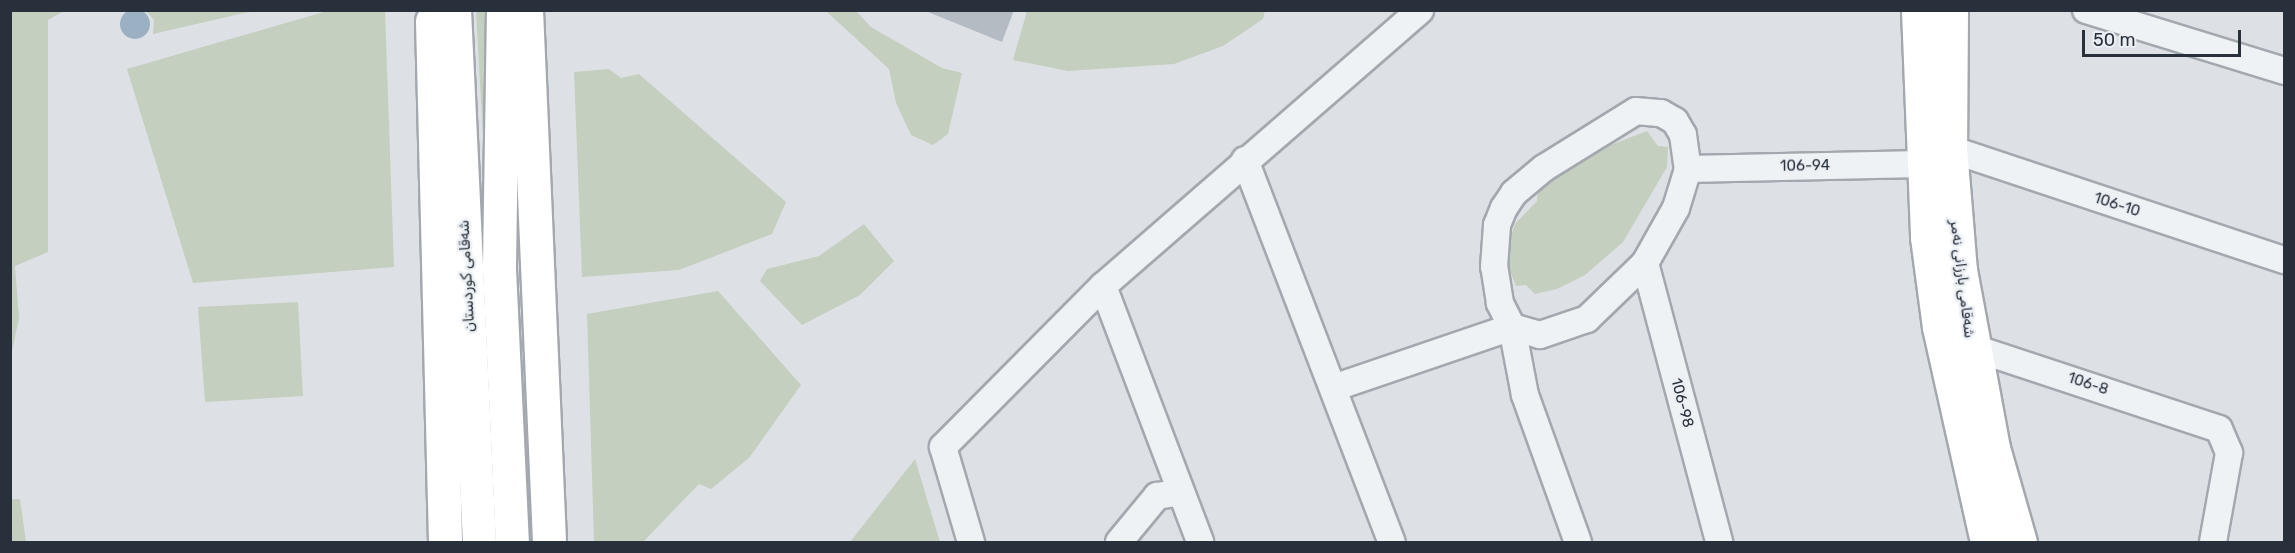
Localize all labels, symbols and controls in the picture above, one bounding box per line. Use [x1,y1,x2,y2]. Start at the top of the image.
scale bar [2085,18,2244,56]
text: 50 m [2093,29,2136,51]
street label: 106-94 [1780,157,1830,175]
street label: 106-10 [2092,189,2142,221]
street label: شەقامی کوردستان [455,219,479,333]
street label: شەقامی بارزانی نەمر [1946,219,1978,339]
street label: 106-8 [2065,369,2111,399]
street label: 106-98 [1667,376,1697,430]

